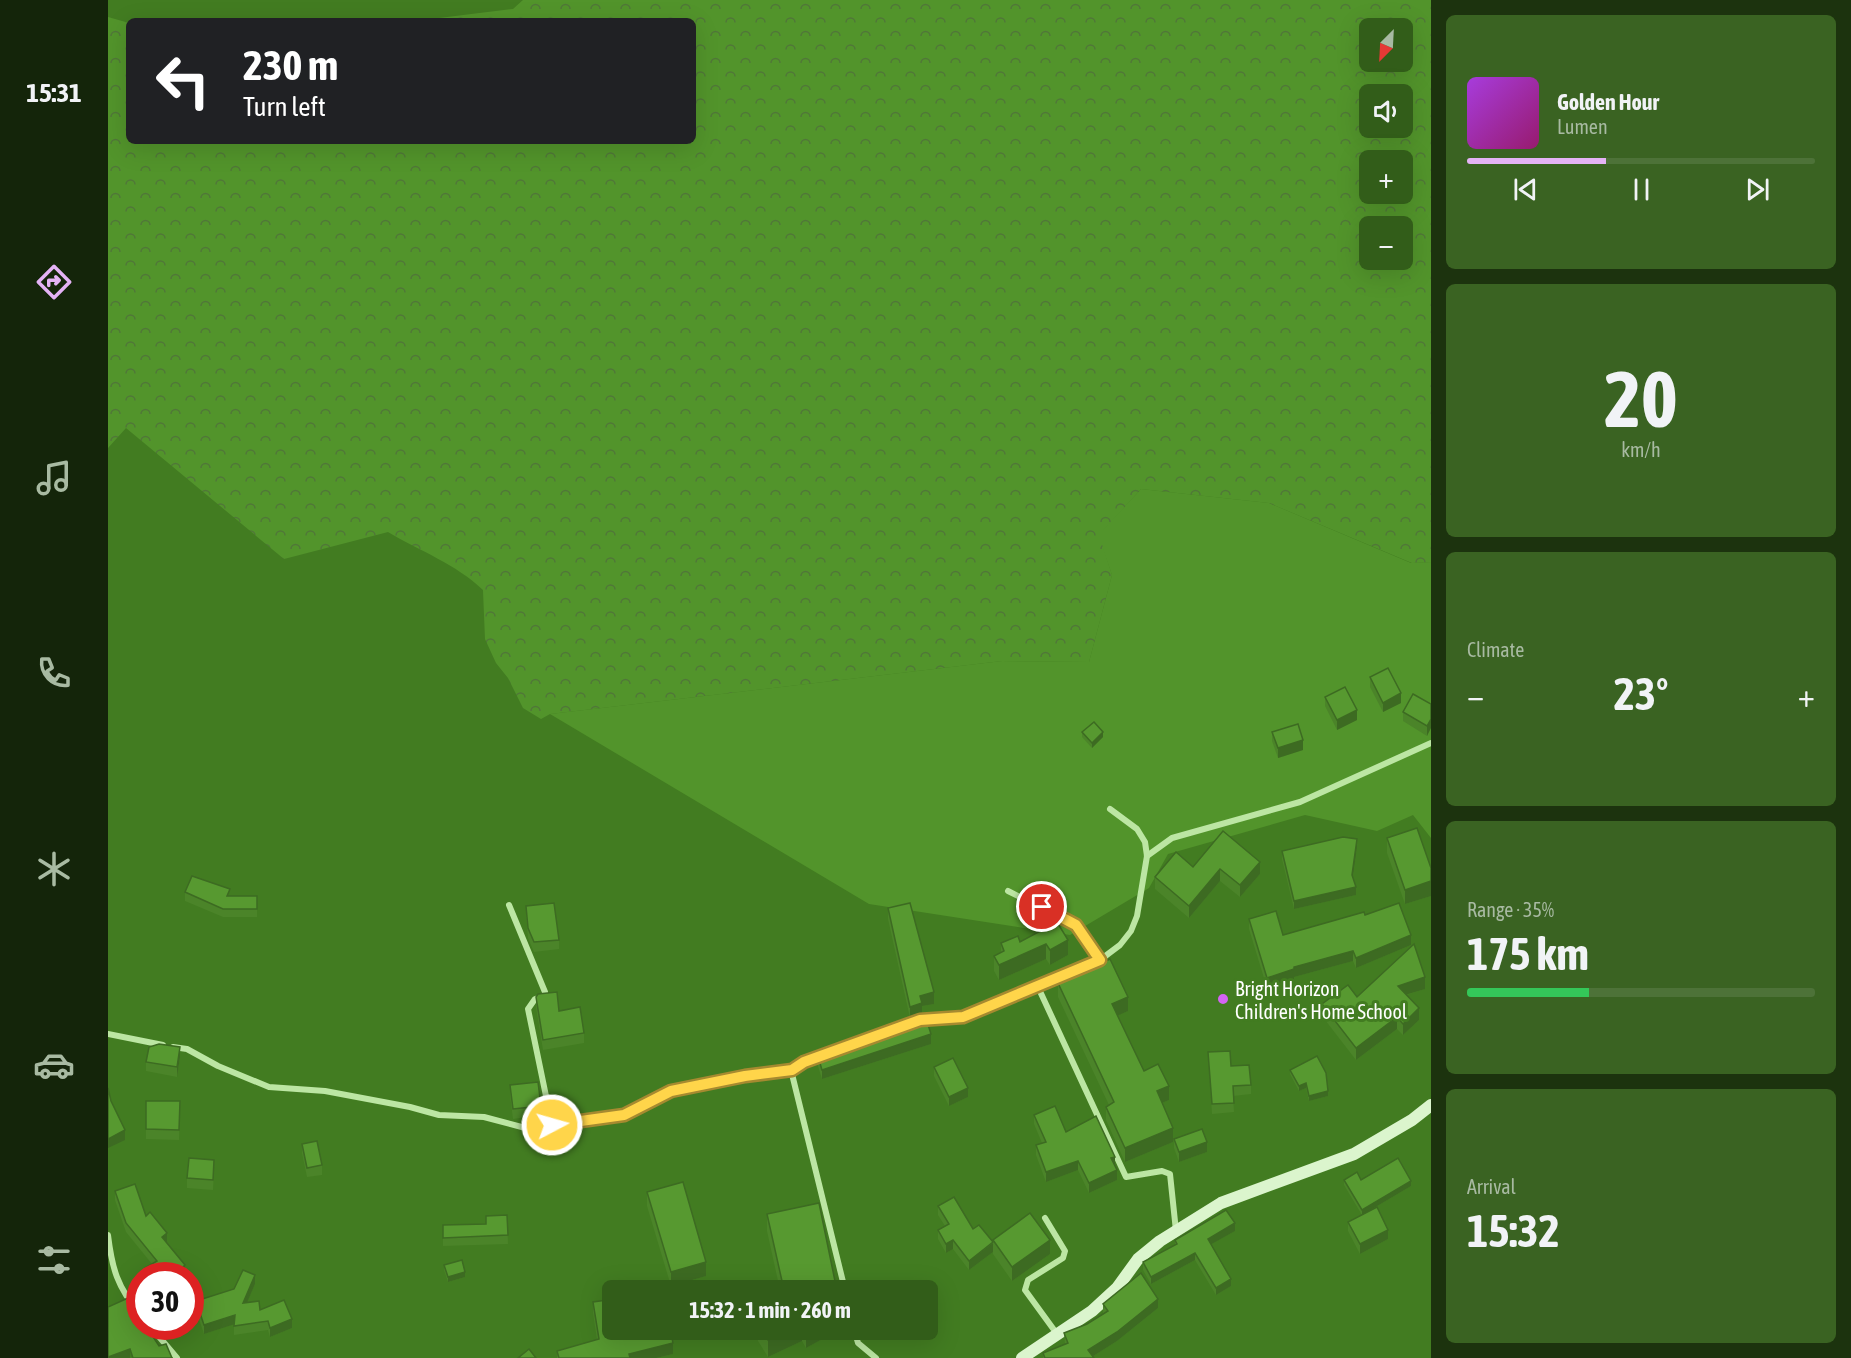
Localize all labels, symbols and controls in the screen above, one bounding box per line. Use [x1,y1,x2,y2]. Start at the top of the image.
north arrow [1359,18,1413,72]
map controls [1359,18,1413,270]
text: 230 m [243,41,338,89]
icon: left [144,42,222,120]
text: 15:31 [26,77,82,108]
button: sound [1359,84,1413,138]
text: Golden Hour [1557,89,1659,115]
text: Turn left [243,91,326,122]
text: Lumen [1557,115,1608,138]
button: + [1359,150,1413,204]
icon: previous [1509,173,1542,206]
icon: pause [1625,173,1658,206]
icon: next [1741,173,1774,206]
button: − [1359,216,1413,270]
icon: directions [33,261,75,303]
text: 20 [1604,354,1678,444]
text: km/h [1621,438,1661,461]
icon: music [33,457,75,499]
text: Climate [1467,638,1524,661]
icon: phone [33,652,75,694]
text: 23° [1614,668,1668,720]
text: − [1467,676,1484,714]
text: + [1798,676,1815,714]
icon: climate [33,848,75,890]
pin [1016,881,1067,932]
icon: arrive [1025,890,1058,923]
text: Range · 35% [1467,898,1554,921]
text: 175 km [1467,928,1589,980]
place label: Bright Horizon Children's Home School [1235,977,1408,1023]
marker: Bright Horizon Children's Home School [1216,992,1230,1006]
icon: car [33,1044,75,1086]
position arrow [520,1093,584,1157]
text: Arrival [1467,1175,1516,1198]
text: 15:32 [1467,1205,1560,1257]
icon: filters [33,1239,75,1281]
speed limit sign: 30 [126,1262,204,1340]
text: 15:32 · 1 min · 260 m [689,1297,851,1323]

